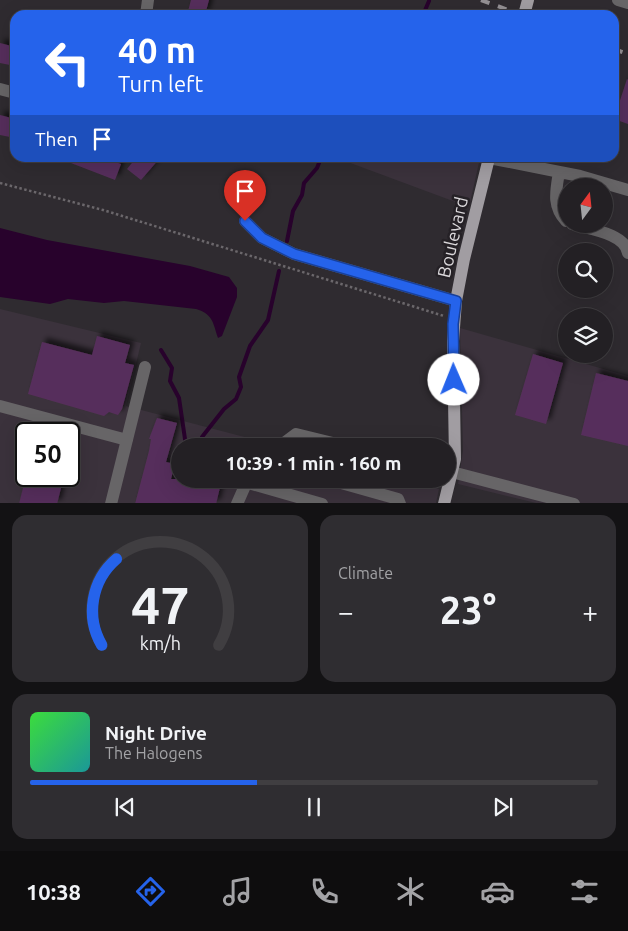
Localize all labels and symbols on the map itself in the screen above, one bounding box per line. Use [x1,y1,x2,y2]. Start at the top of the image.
pin [224,170,266,221]
north arrow [558,178,612,232]
street label: Boulevard [433,195,471,279]
position arrow [427,353,479,405]
speed limit sign: 50 [15,422,80,487]

